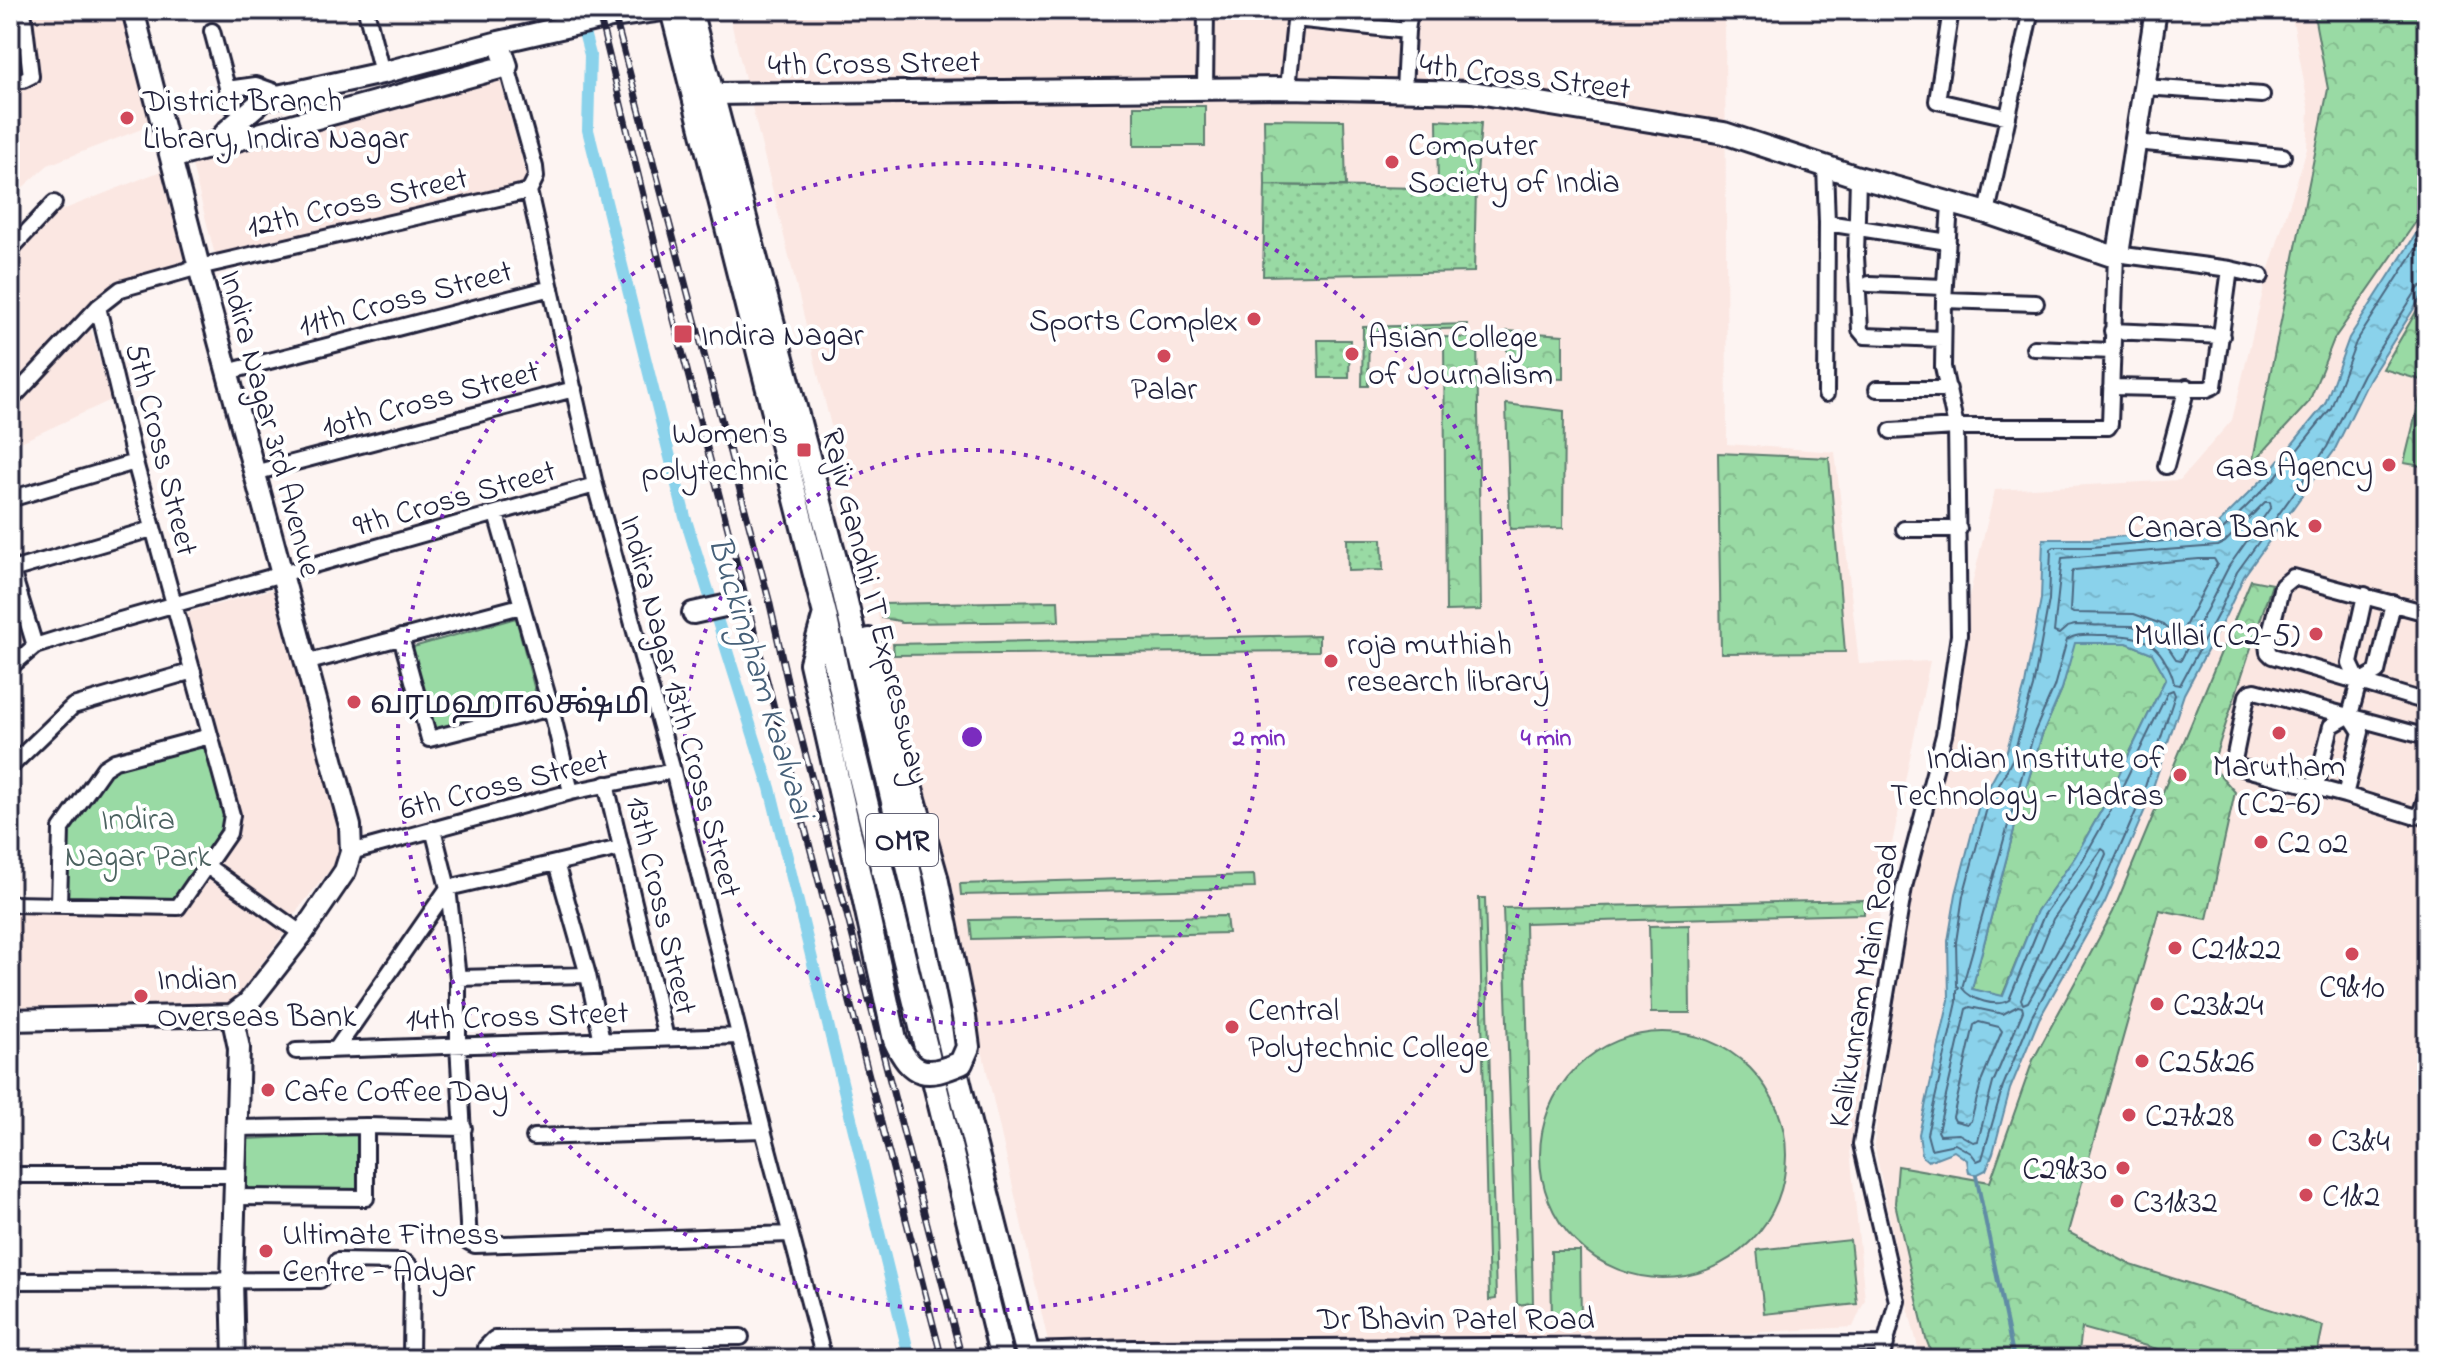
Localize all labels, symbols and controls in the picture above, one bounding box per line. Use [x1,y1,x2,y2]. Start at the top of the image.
street label: 4th Cross Street [767,40,981,91]
street label: 4th Cross Street [1416,42,1633,115]
place label: District Branch Library, Indira Nagar [142,80,409,164]
marker: District Branch Library, Indira Nagar [118,109,136,127]
place label: Computer Society of India [1408,124,1620,208]
marker: Computer Society of India [1383,153,1401,171]
street label: 12th Cross Street [243,156,473,253]
street label: 11th Cross Street [294,249,518,352]
street label: Indira Nagar 3rd Avenue [205,265,332,583]
place label: Sports Complex [1029,299,1238,346]
marker: Sports Complex [1245,310,1263,328]
place label: Indira Nagar [701,314,864,361]
place label: Asian College of Journalism [1368,316,1553,400]
marker: Indira Nagar [672,323,694,345]
street label: 5th Cross Street [110,339,209,561]
marker: Asian College of Journalism [1343,345,1361,363]
marker: Palar [1155,347,1173,365]
street label: 10th Cross Street [317,350,545,453]
place label: Palar [1131,368,1197,415]
place label: Women's polytechnic [642,412,789,496]
street label: Rajiv Gandhi IT Expressway [807,424,941,790]
marker: Women's polytechnic [795,441,813,459]
place label: Gas Agency [2215,445,2373,492]
street label: 9th Cross Street [348,449,562,552]
marker: Gas Agency [2380,456,2398,474]
place label: Canara Bank [2127,506,2300,553]
street label: Indira Nagar 13th Cross Street [605,511,752,903]
marker: Canara Bank [2306,517,2324,535]
water label: Buckingham Kaalvaai [692,531,827,828]
place label: Mullai (C2-5) [2134,614,2300,661]
place label: roja muthiah research library [1347,623,1549,707]
marker: Mullai (C2-5) [2307,625,2325,643]
marker: roja muthiah research library [1322,652,1340,670]
place label: வரமஹாலக்ஷ்மி [370,682,650,729]
marker: வரமஹாலக்ஷ்மி [345,693,363,711]
text: 2 min [1232,722,1286,757]
text: 4 min [1521,722,1571,757]
centre of rings [958,723,986,751]
marker: Marutham (C2-6) [2270,724,2288,742]
place label: Indian Institute of Technology - Madras [1890,737,2164,821]
street label: 6th Cross Street [396,738,614,835]
place label: Marutham (C2-6) [2213,745,2345,829]
marker: Indian Institute of Technology - Madras [2171,766,2189,784]
street label: 13th Cross Street [612,792,708,1020]
park label: Indira Nagar Park [65,798,212,882]
road number: OMR [866,814,938,866]
place label: C2 02 [2277,822,2348,869]
marker: C2 02 [2252,833,2270,851]
street label: Kalikunram Main Road [1817,840,1914,1131]
place label: C21&22 [2191,928,2281,975]
marker: C21&22 [2166,939,2184,957]
marker: C9&10 [2343,945,2361,963]
place label: Indian Overseas Bank [157,958,357,1042]
place label: C9&10 [2319,966,2385,1013]
place label: C23&24 [2173,984,2263,1031]
marker: Indian Overseas Bank [132,987,150,1005]
place label: Central Polytechnic College [1248,989,1489,1073]
street label: 14th Cross Street [405,991,629,1046]
marker: C23&24 [2148,995,2166,1013]
marker: Central Polytechnic College [1223,1018,1241,1036]
place label: C25&26 [2158,1041,2254,1088]
marker: C25&26 [2133,1052,2151,1070]
place label: Cafe Coffee Day [284,1070,508,1117]
marker: Cafe Coffee Day [259,1081,277,1099]
place label: C27&28 [2145,1095,2234,1142]
marker: C27&28 [2120,1106,2138,1124]
place label: C3&4 [2331,1120,2390,1167]
marker: C3&4 [2306,1131,2324,1149]
place label: C29&30 [2022,1148,2107,1195]
marker: C29&30 [2114,1159,2132,1177]
place label: C1&2 [2322,1175,2380,1222]
place label: C31&32 [2133,1181,2218,1228]
marker: C1&2 [2297,1186,2315,1204]
marker: C31&32 [2108,1192,2126,1210]
place label: Ultimate Fitness Centre - Adyar [282,1213,499,1297]
marker: Ultimate Fitness Centre - Adyar [257,1242,275,1260]
street label: Dr Bhavin Patel Road [1316,1298,1595,1345]

